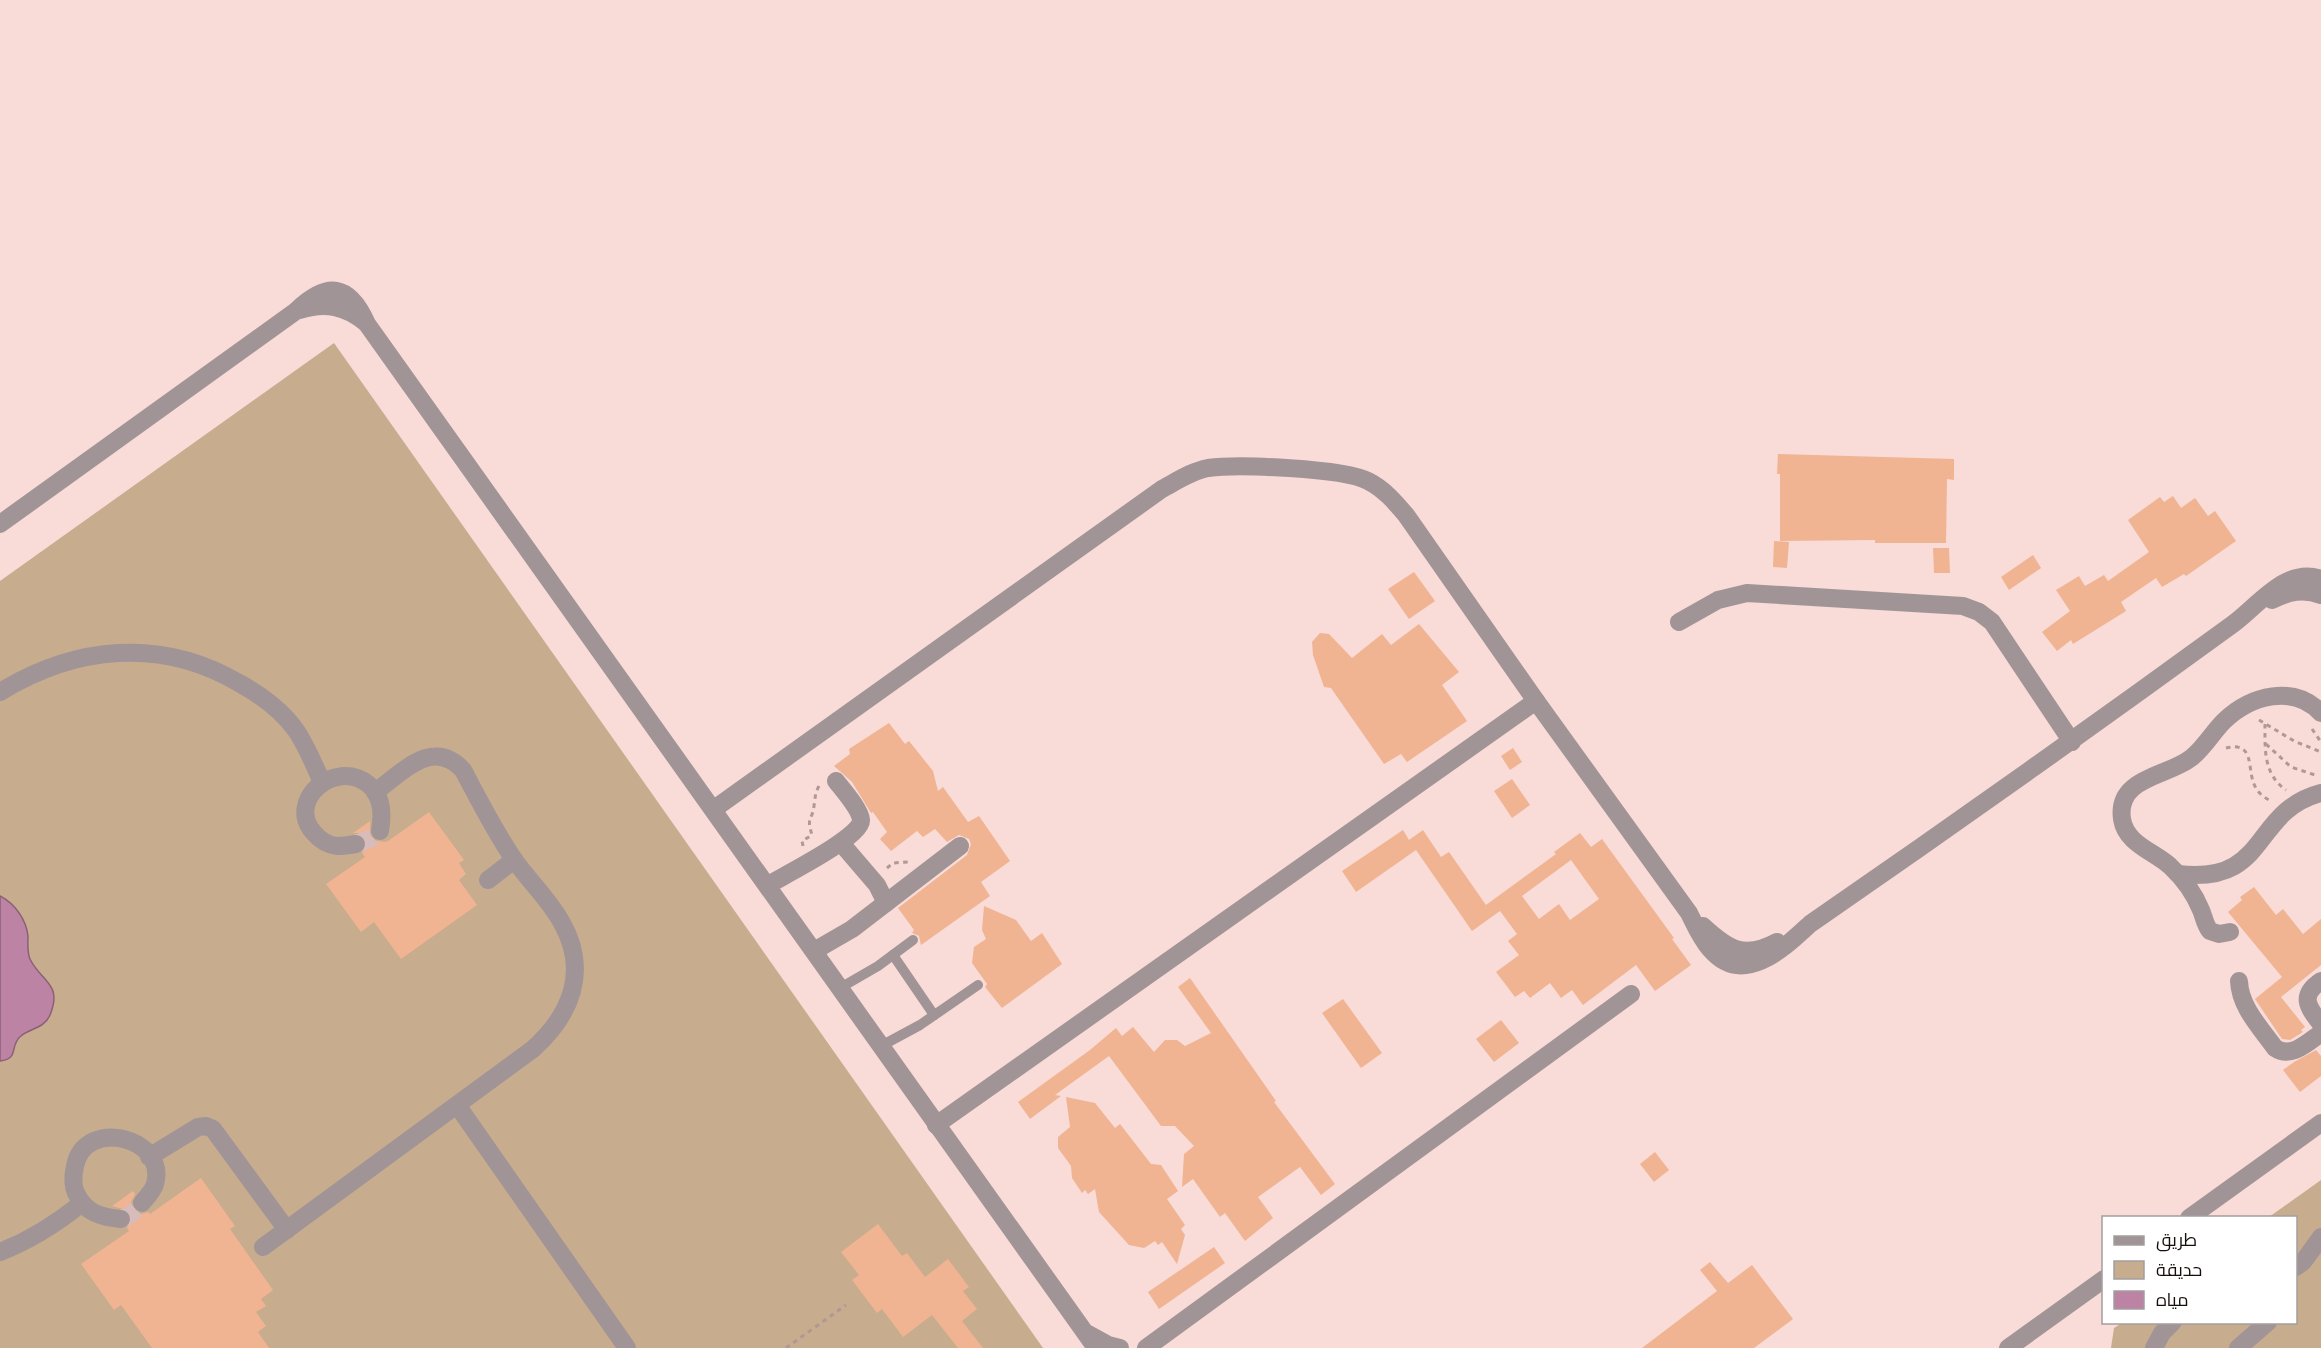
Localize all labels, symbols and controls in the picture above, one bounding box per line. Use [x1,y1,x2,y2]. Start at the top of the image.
legend [2102,1216,2297,1324]
text: طريق [2156,1229,2197,1252]
text: حديقة [2156,1259,2202,1281]
text: مياه [2156,1289,2189,1311]

